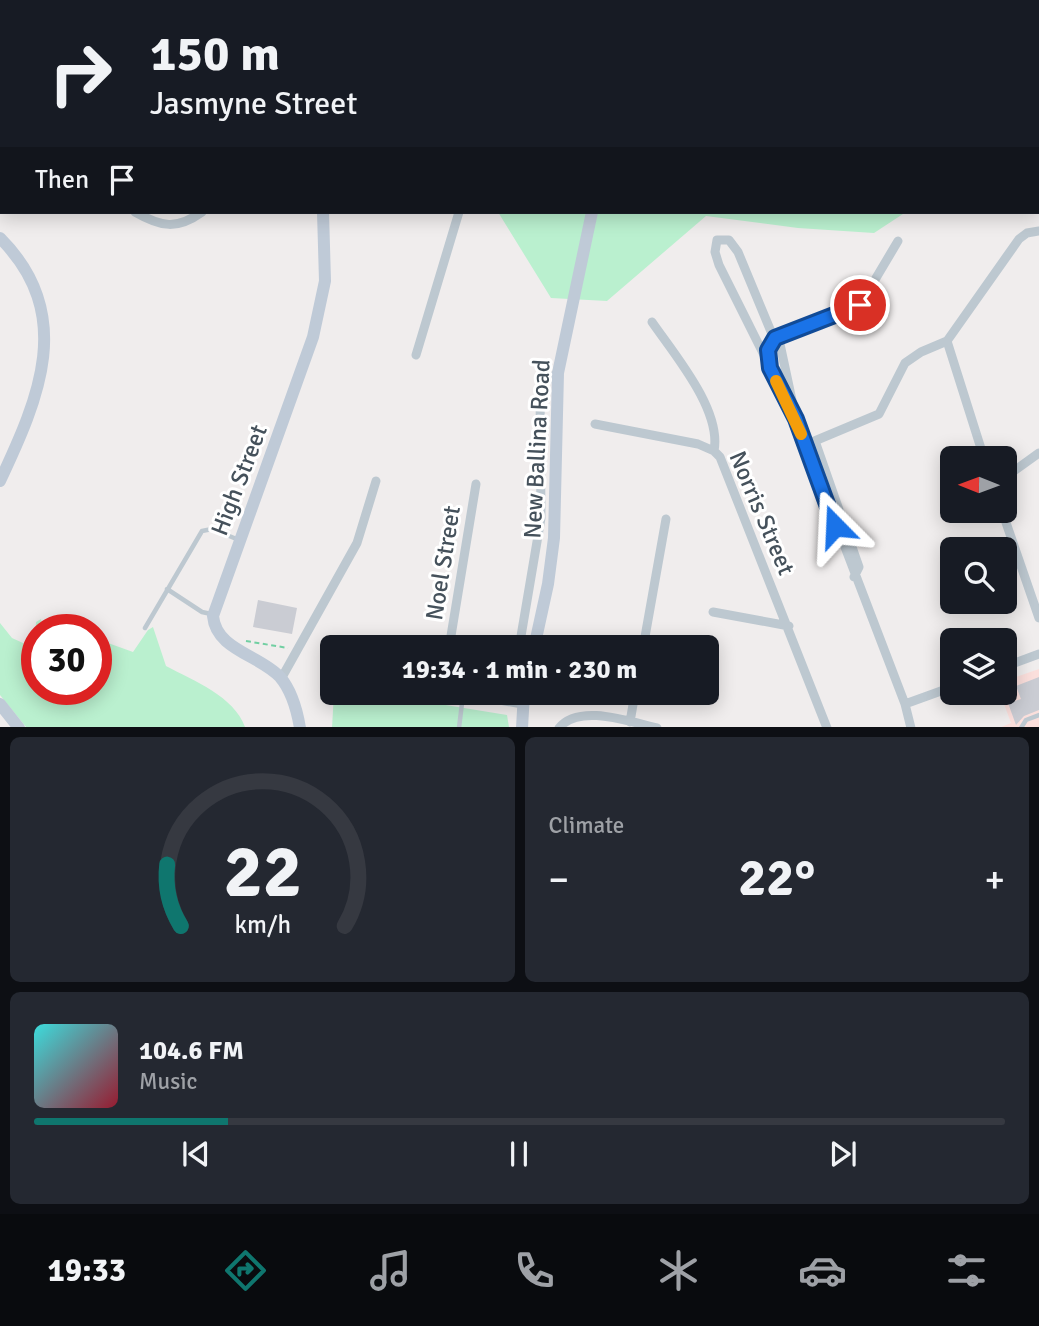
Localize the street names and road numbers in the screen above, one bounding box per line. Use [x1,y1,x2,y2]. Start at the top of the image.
street label: New Ballina Road [517,359,557,539]
street label: High Street [204,420,274,540]
street label: Norris Street [722,447,802,579]
street label: Noel Street [419,504,467,622]

